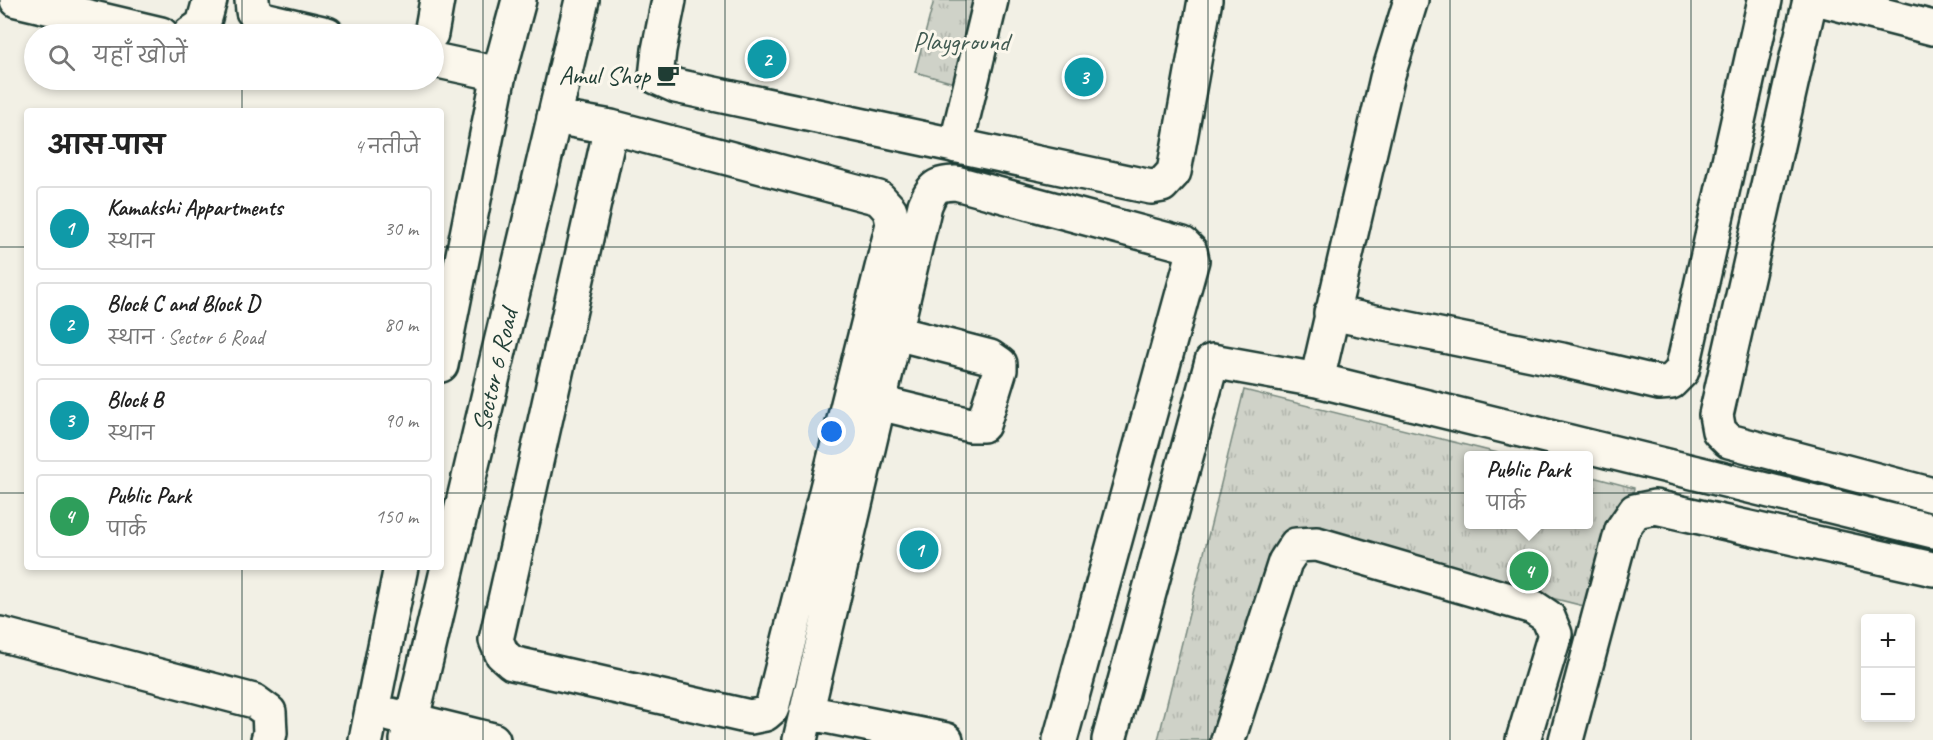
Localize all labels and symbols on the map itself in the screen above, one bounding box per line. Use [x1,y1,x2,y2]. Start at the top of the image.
park label: Playground [913,25,1013,58]
pin: 2 [748,36,786,82]
pin: 3 [1064,54,1104,100]
place label: Amul Shop [559,59,651,92]
cafe icon: Amul Shop [655,62,681,88]
street label: Sector 6 Road [465,302,526,435]
your location [817,417,846,446]
pin: 1 [900,528,938,572]
pin: 4 [1510,548,1549,594]

